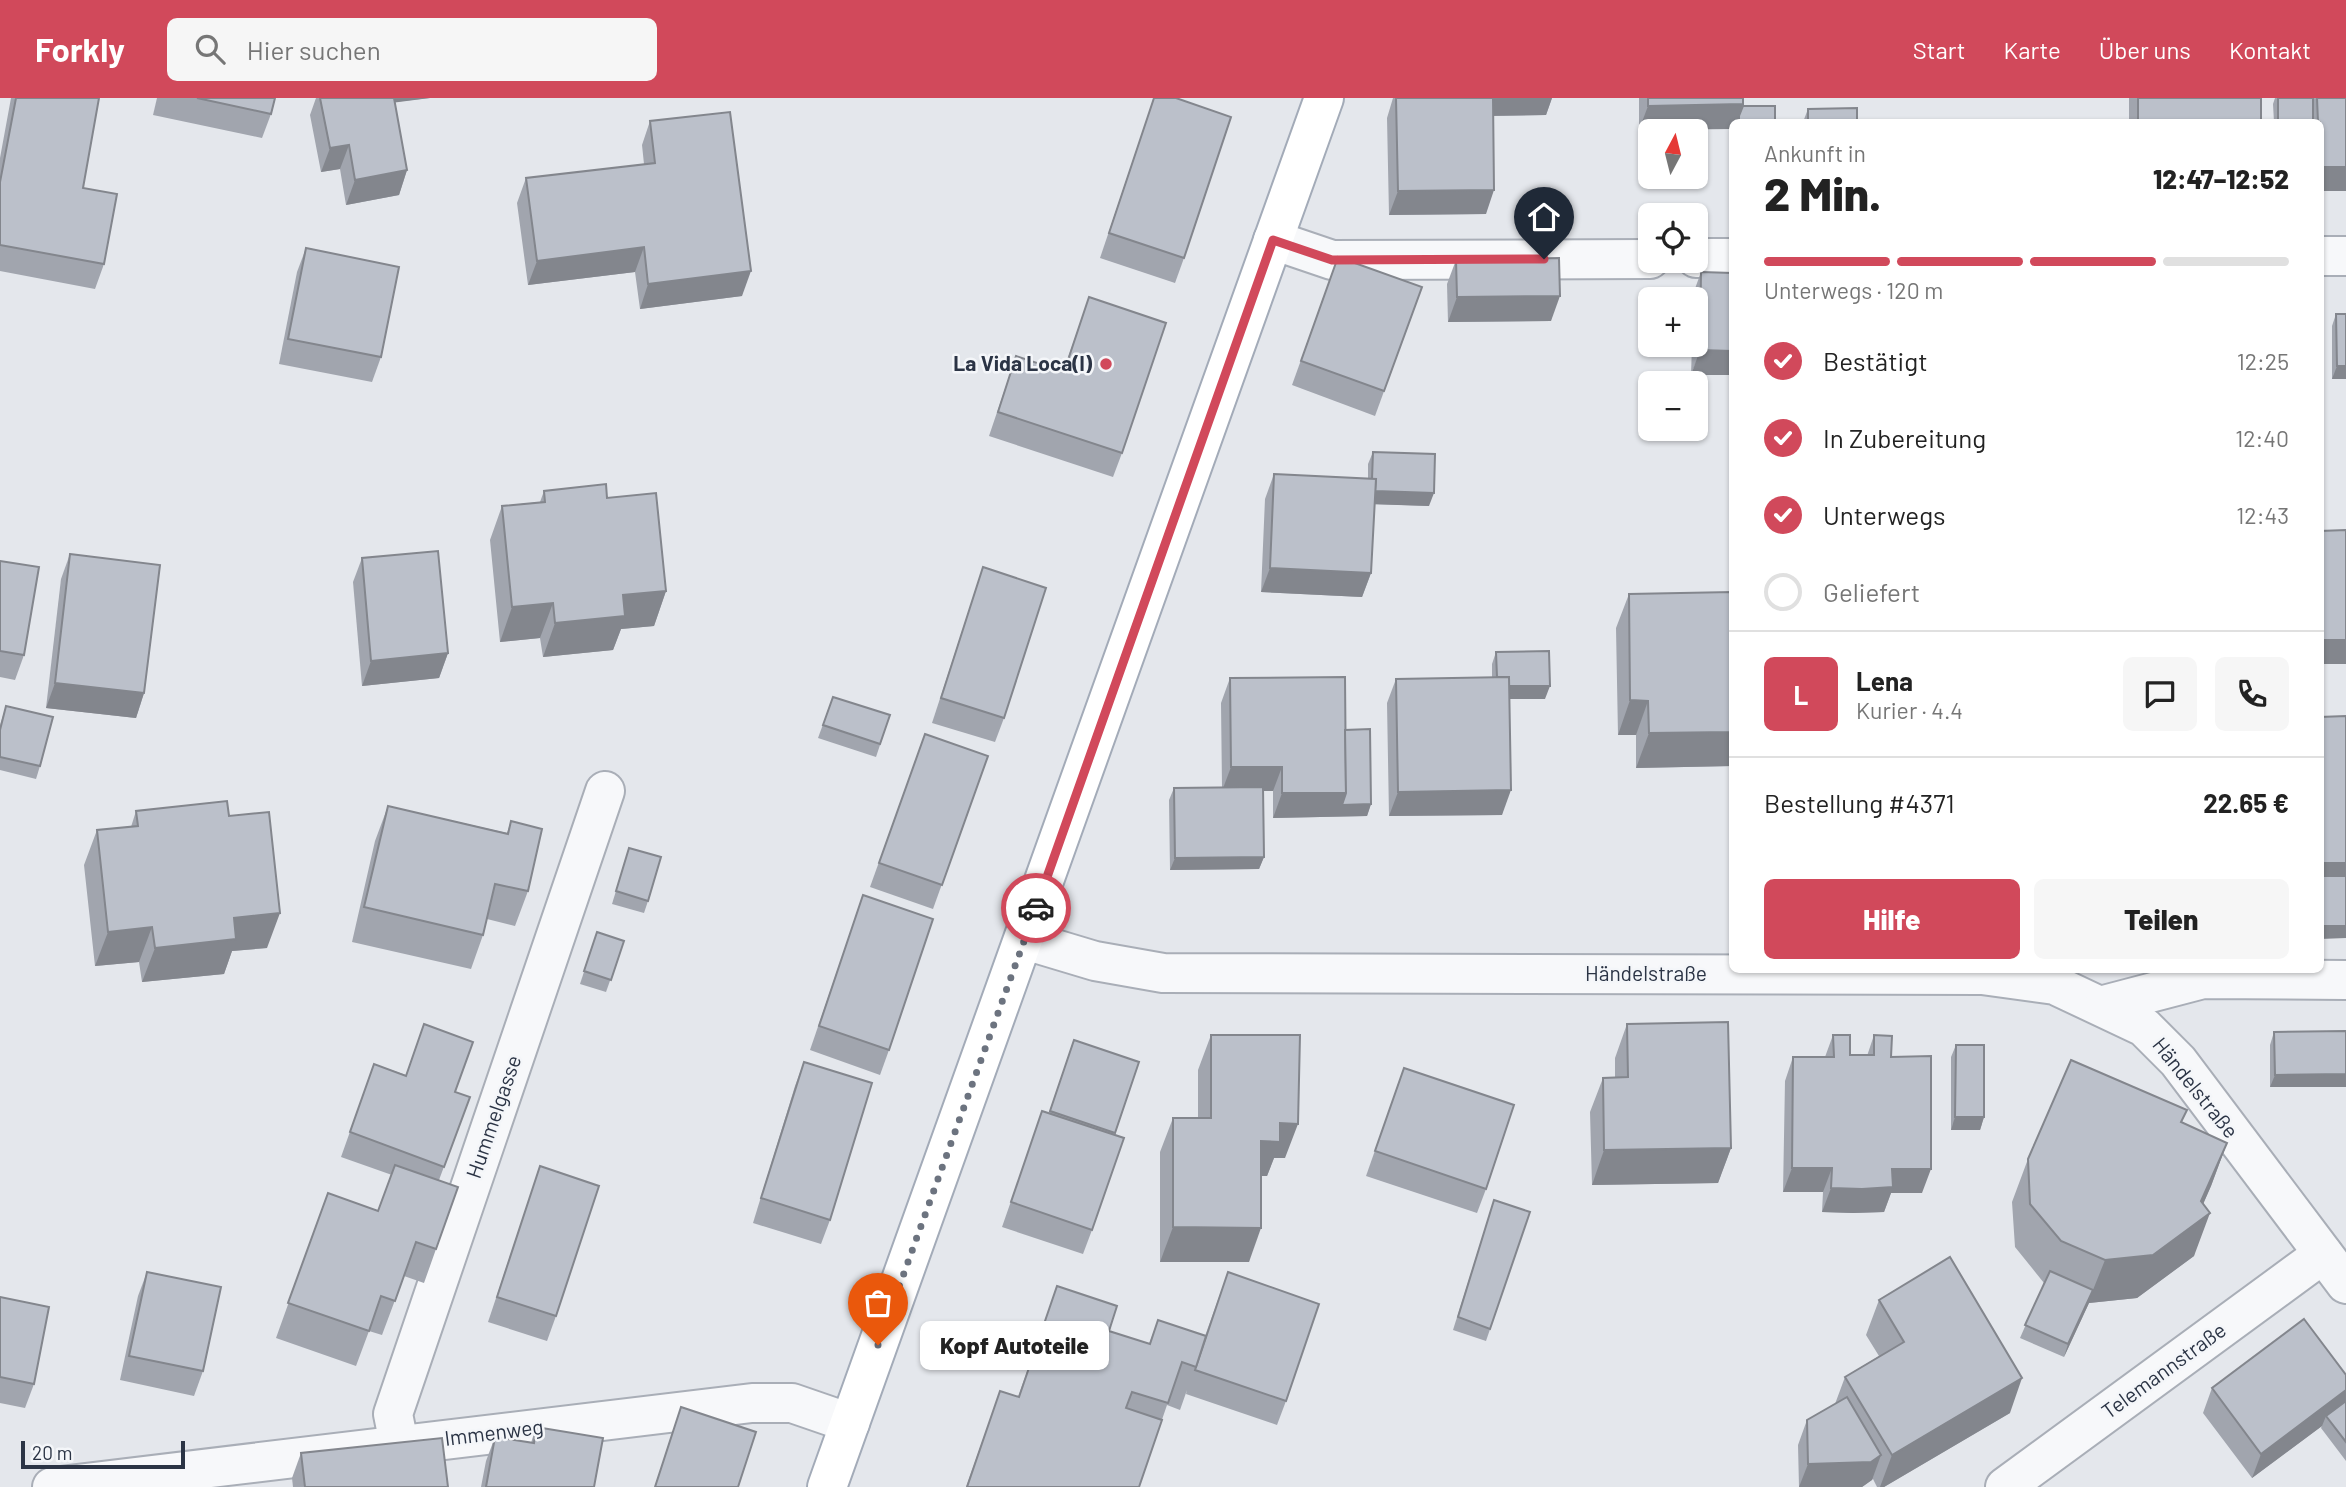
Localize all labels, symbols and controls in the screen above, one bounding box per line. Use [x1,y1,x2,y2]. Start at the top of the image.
search box [167,18,657,81]
text: Forkly [35,29,125,69]
icon: search [191,30,229,68]
text: Hier suchen [247,34,381,65]
text: Start [1913,35,1966,64]
text: Karte [2004,35,2061,64]
text: Über uns [2099,35,2191,64]
text: Kontakt [2229,35,2311,64]
north arrow [1638,119,1708,189]
map controls [1638,119,1708,441]
text: Ankunft in [1764,139,1866,167]
text: 12:47–12:52 [2153,163,2289,194]
text: 2 Min. [1764,165,1881,220]
pin [1514,187,1574,259]
icon: home [1525,198,1563,236]
button: locate [1638,203,1708,273]
text: Unterwegs · 120 m [1764,276,1943,304]
button: + [1638,287,1708,357]
icon: check [1764,342,1802,380]
text: Bestätigt [1823,345,1928,376]
text: 12:25 [2237,347,2289,375]
place label: La Vida Loca(l) [953,350,1093,375]
marker: La Vida Loca(l) [1098,356,1114,372]
button: − [1638,371,1708,441]
icon: check [1764,419,1802,457]
text: In Zubereitung [1823,422,1986,453]
text: 12:40 [2235,424,2289,452]
icon: check [1764,496,1802,534]
text: Unterwegs [1823,499,1945,530]
text: 12:43 [2236,501,2289,529]
text: Geliefert [1823,576,1920,607]
button: chat [2123,657,2197,731]
button: phone [2215,657,2289,731]
text: Lena [1856,665,1913,696]
text: L [1794,679,1808,710]
text: Kurier · 4.4 [1856,696,1963,724]
text: Bestellung #4371 [1764,787,1955,818]
text: 22.65 € [2203,787,2289,818]
courier [1001,873,1071,943]
button: Hilfe [1764,879,2020,959]
button: Teilen [2034,879,2289,959]
icon: car [1017,889,1055,927]
street label: Händelstraße [1585,960,1707,985]
street label: Händelstraße [2148,1032,2244,1142]
street label: Hummelgasse [460,1052,525,1181]
pin [848,1273,908,1345]
icon: bag [859,1284,897,1322]
street label: Telemannstraße [2096,1316,2230,1423]
callout: Kopf Autoteile [920,1320,1109,1370]
text: Kopf Autoteile [940,1331,1089,1359]
street label: Immenweg [443,1413,545,1450]
scale bar [21,1438,186,1470]
text: 20 m [32,1441,72,1464]

